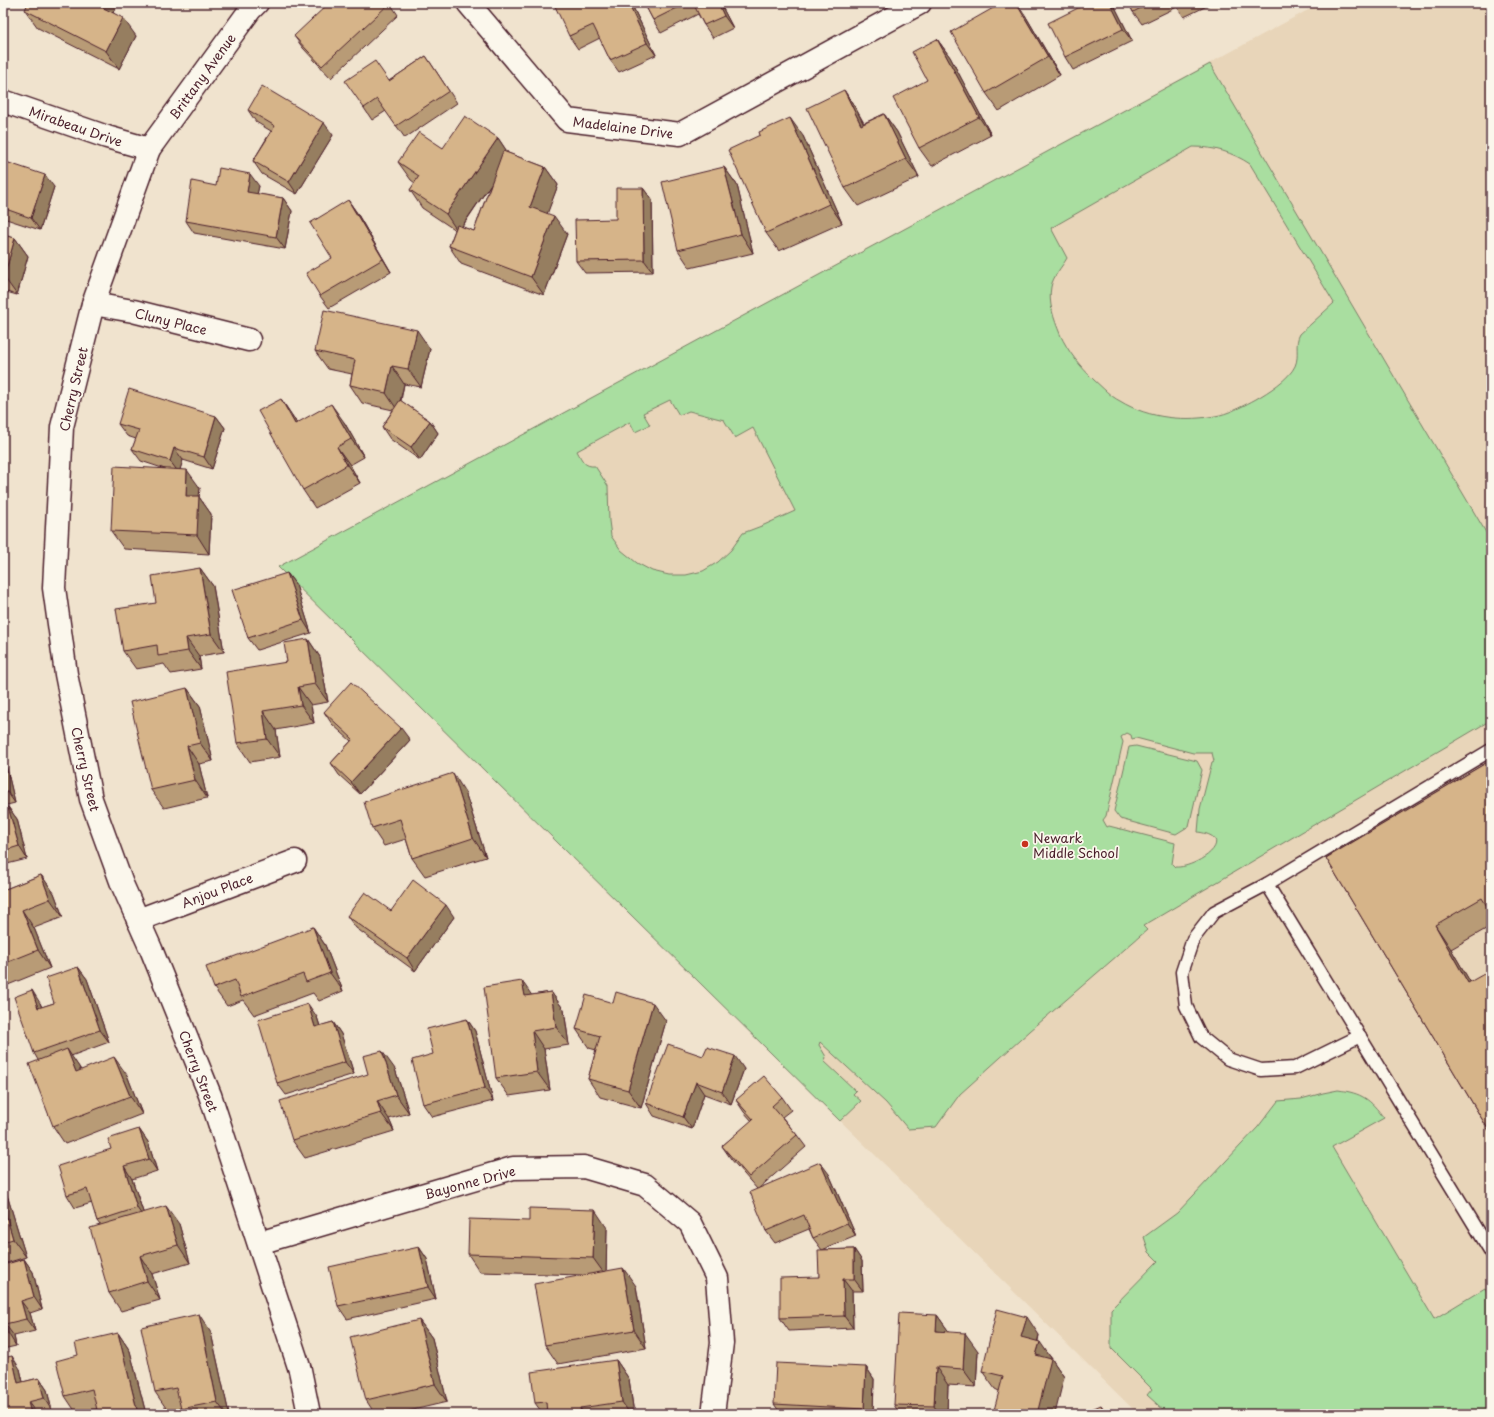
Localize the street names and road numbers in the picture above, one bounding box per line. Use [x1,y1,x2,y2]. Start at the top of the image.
street label: Brittany Avenue [164,29,240,123]
street label: Mirabeau Drive [27,101,125,151]
street label: Madelaine Drive [572,111,674,143]
street label: Cluny Place [133,303,209,339]
street label: Cherry Street [54,345,92,433]
street label: Cherry Street [67,725,105,813]
street label: Anjou Place [179,868,255,912]
street label: Cherry Street [175,1027,223,1115]
street label: Bayonne Drive [422,1161,518,1203]

